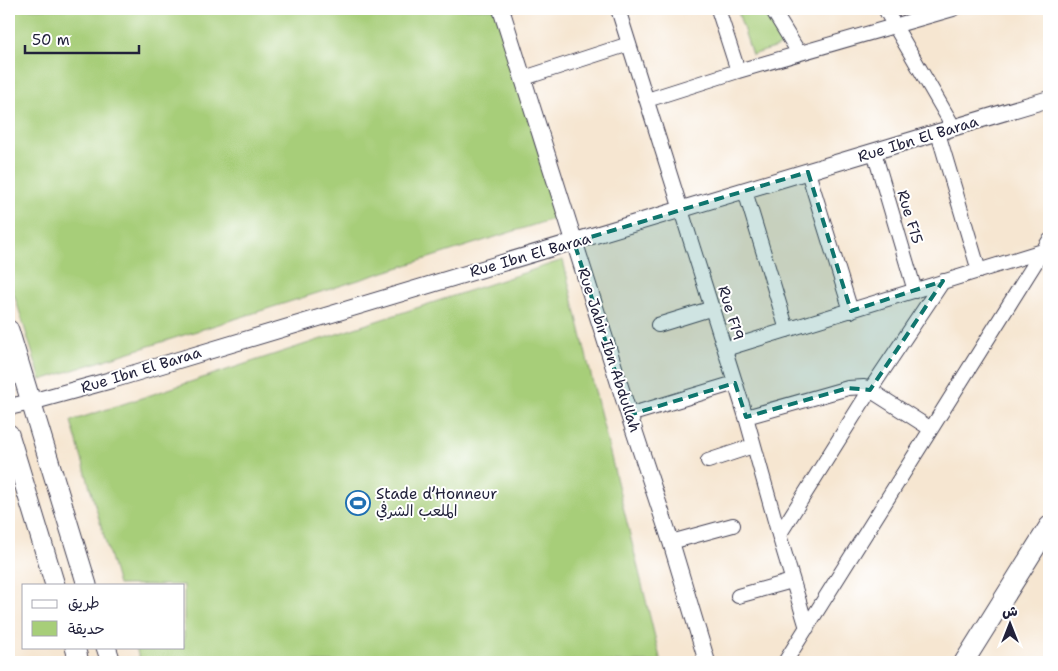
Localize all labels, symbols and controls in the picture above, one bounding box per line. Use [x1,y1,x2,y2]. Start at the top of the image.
scale bar [25,22,139,54]
text: 50 m [32,30,70,50]
street label: Rue Ibn El Baraa [855,111,981,167]
street label: Rue F15 [892,188,928,246]
street label: Rue Ibn El Baraa [467,228,593,282]
street label: Rue Jabir Ibn Abdullah [573,265,645,435]
street label: Rue F19 [713,283,749,343]
street label: Rue Ibn El Baraa [78,342,204,398]
place label: Stade d’Honneur الملعب الشرفي [376,484,497,521]
sports icon: Stade d’Honneur الملعب الشرفي [345,490,371,516]
legend [22,584,185,648]
text: طريق [68,593,100,613]
north arrow [986,598,1036,648]
text: ش [1002,602,1018,620]
text: حديقة [68,619,105,639]

